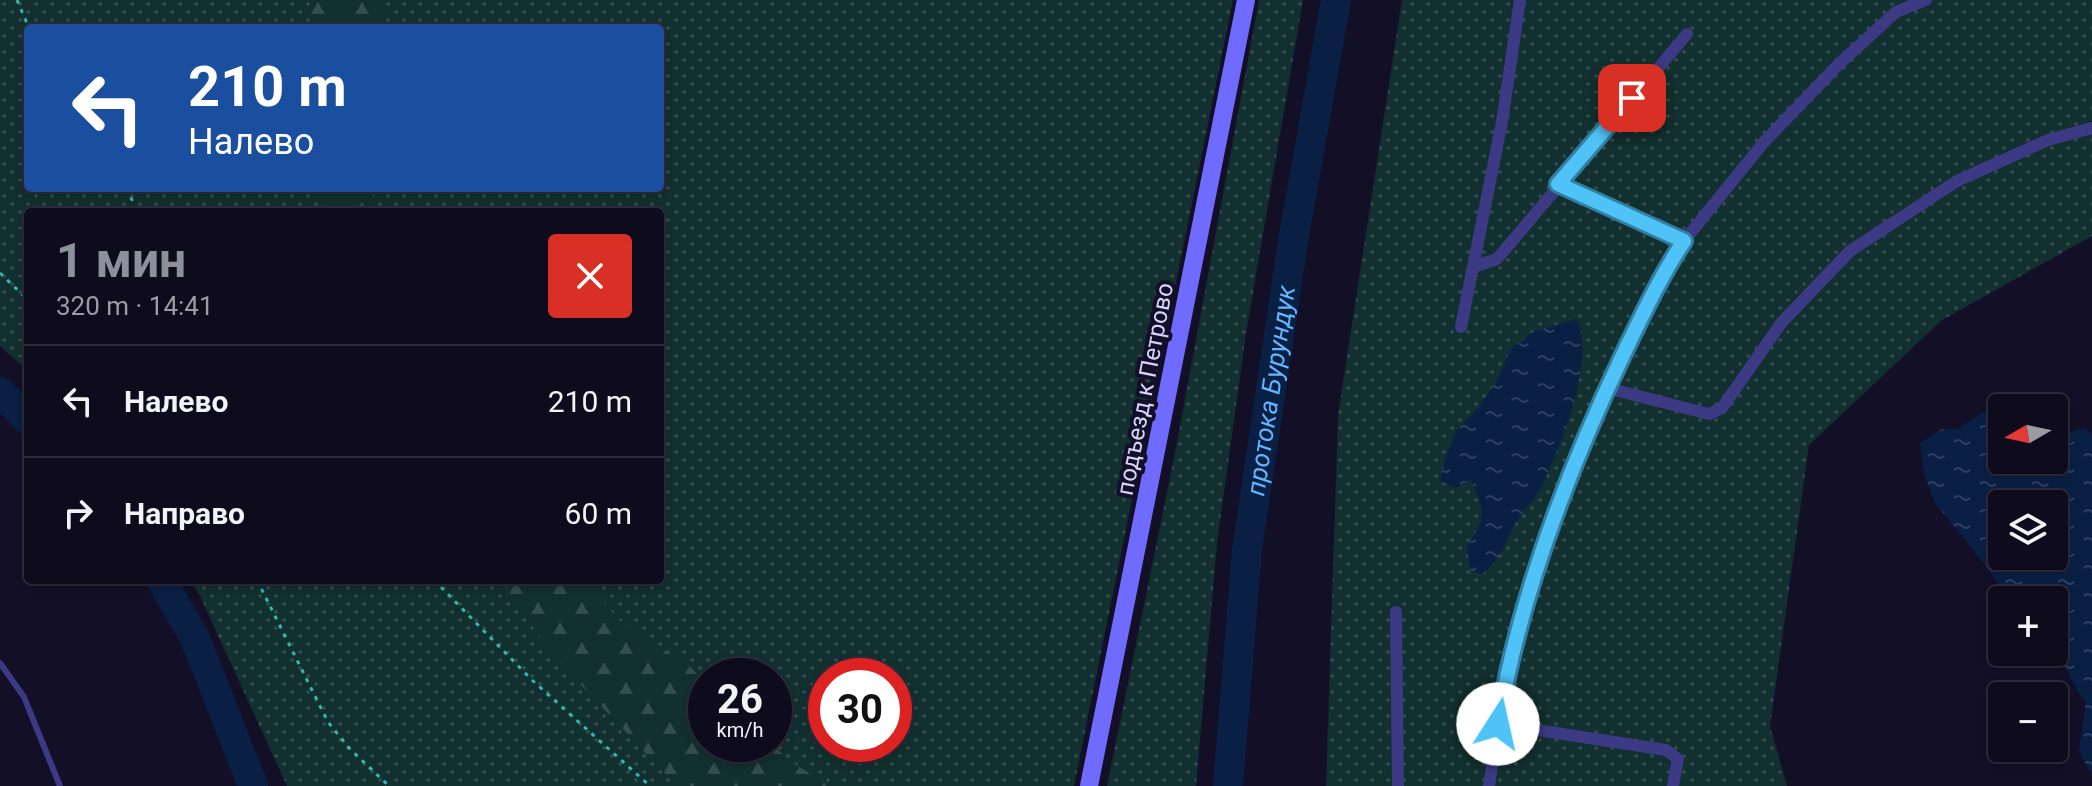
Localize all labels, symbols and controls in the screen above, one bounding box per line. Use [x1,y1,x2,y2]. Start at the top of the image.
text: 210 m [188,54,347,120]
icon: left [56,56,160,160]
pin [1598,64,1666,132]
icon: arrive [1610,76,1654,120]
text: Налево [188,121,314,163]
text: 1 мин [56,232,186,289]
button: close [548,234,632,318]
street label: подъезд к Петрово [1111,280,1179,498]
water label: протока Бурундук [1240,282,1301,498]
text: 320 m · 14:41 [56,291,214,321]
icon: left [56,379,100,423]
text: Налево [124,384,228,419]
text: 210 m [548,384,632,419]
north arrow [1988,394,2068,474]
map controls [1988,394,2068,762]
button: layers [1988,490,2068,570]
icon: right [56,491,100,535]
text: Направо [124,496,245,531]
text: 60 m [565,496,632,531]
button: + [1988,586,2068,666]
speed limit sign: 30 [808,658,912,762]
text: 26 [717,676,763,723]
position arrow [1456,682,1540,766]
button: − [1988,682,2068,762]
text: km/h [717,718,763,742]

